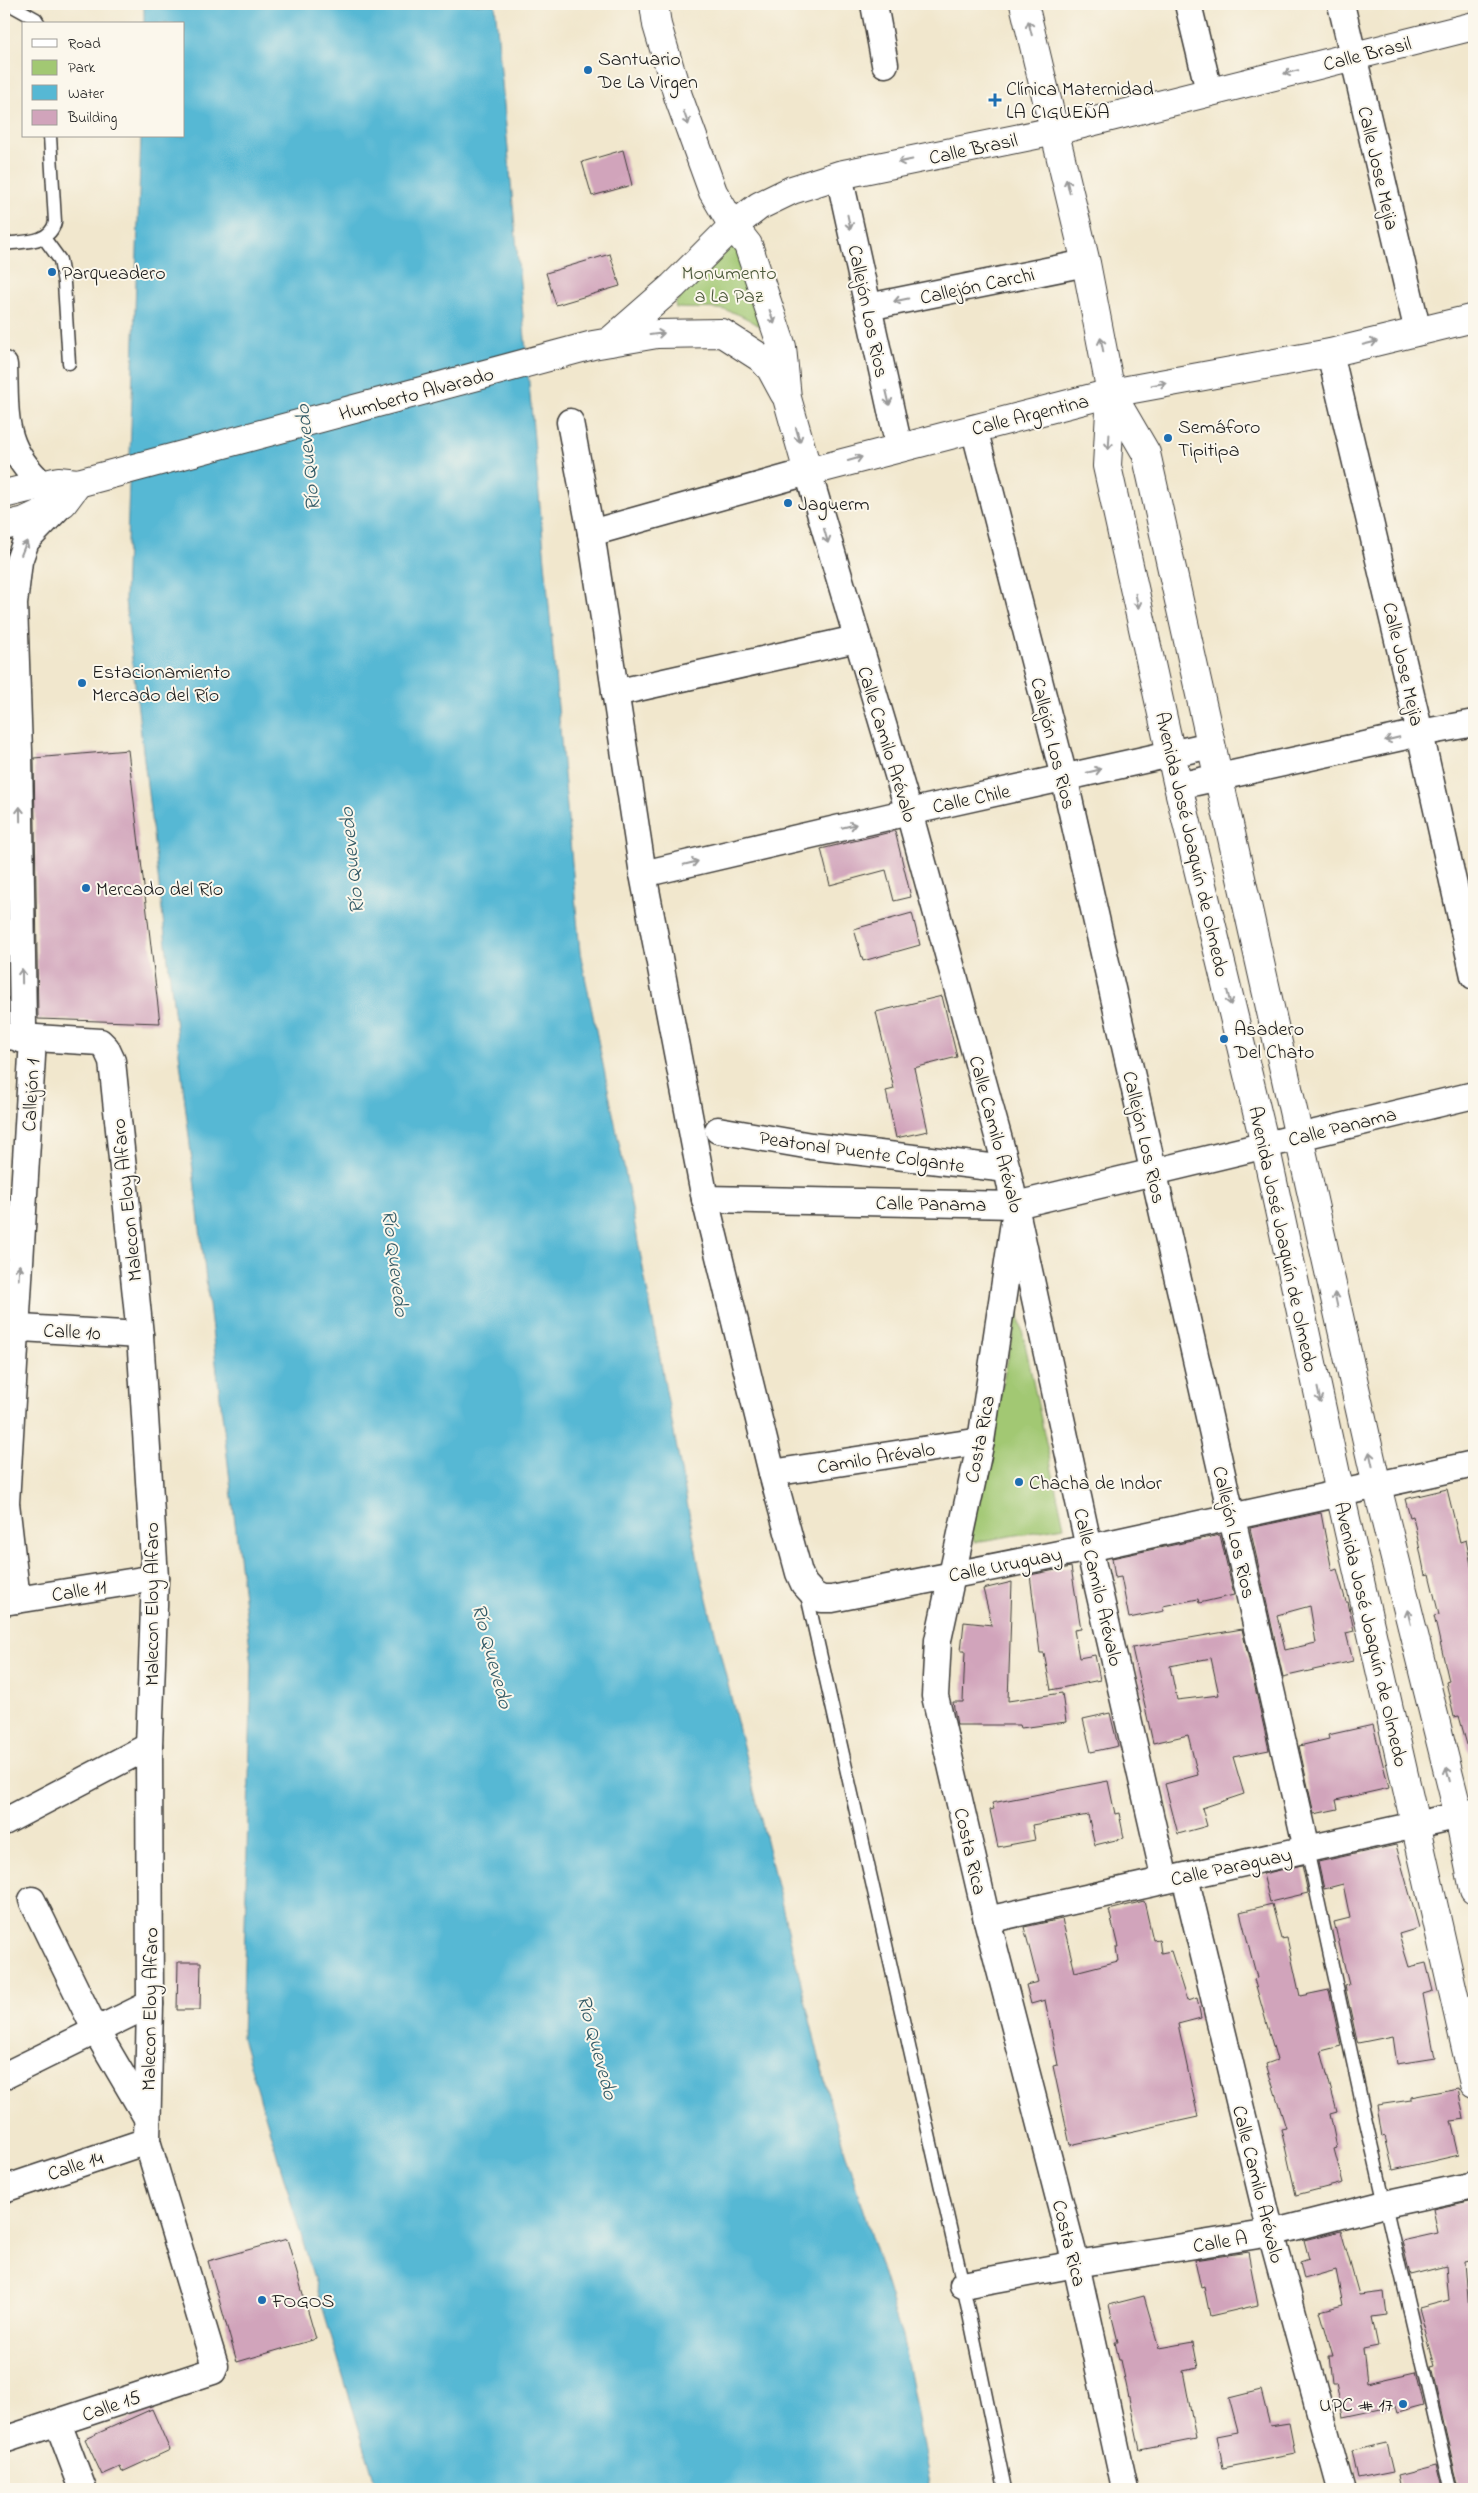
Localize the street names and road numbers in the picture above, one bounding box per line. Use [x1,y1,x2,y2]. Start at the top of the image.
street label: Calle Brasil [1320,30,1415,80]
street label: Calle Jose Mejia [1348,104,1405,233]
street label: Calle Brasil [926,127,1021,174]
street label: Callejón Los Rios [838,243,895,381]
street label: Callejón Carchi [917,261,1038,314]
street label: Humberto Alvarado [336,361,497,430]
street label: Calle Argentina [969,388,1092,446]
street label: Calle Jose Mejia [1373,600,1430,729]
street label: Calle Camilo Arévalo [848,663,923,826]
street label: Callejón Los Rios [1021,675,1082,813]
street label: Avenida José Joaquín de Olmedo [1146,709,1235,980]
street label: Calle Chile [930,778,1013,823]
street label: Calle Camilo Arévalo [960,1053,1030,1217]
street label: Callejón 1 [16,1058,49,1132]
street label: Callejón Los Rios [1113,1069,1172,1207]
street label: Calle Panama [1285,1101,1400,1156]
street label: Avenida José Joaquín de Olmedo [1239,1104,1324,1375]
street label: Malecon Eloy Alfaro [106,1117,151,1283]
street label: Peatonal Puente Colgante [757,1125,966,1183]
street label: Calle Panama [875,1190,987,1221]
street label: Calle 10 [42,1318,102,1349]
street label: Costa Rica [959,1393,1004,1486]
street label: Camilo Arévalo [815,1436,938,1483]
street label: Callejón Los Rios [1203,1464,1262,1602]
street label: Avenida José Joaquín de Olmedo [1325,1499,1414,1770]
street label: Calle Camilo Arévalo [1064,1505,1129,1670]
street label: Malecon Eloy Alfaro [139,1522,168,1686]
street label: Calle Uruguay [946,1541,1065,1593]
street label: Calle 11 [50,1574,109,1611]
street label: Costa Rica [944,1805,993,1898]
street label: Calle Paraguay [1168,1841,1295,1896]
street label: Malecon Eloy Alfaro [136,1927,167,2091]
street label: Calle Camilo Arévalo [1223,2103,1290,2267]
street label: Calle 14 [44,2145,107,2190]
street label: Costa Rica [1043,2197,1092,2290]
street label: Calle A [1191,2225,1250,2262]
street label: Calle 15 [79,2384,145,2431]

